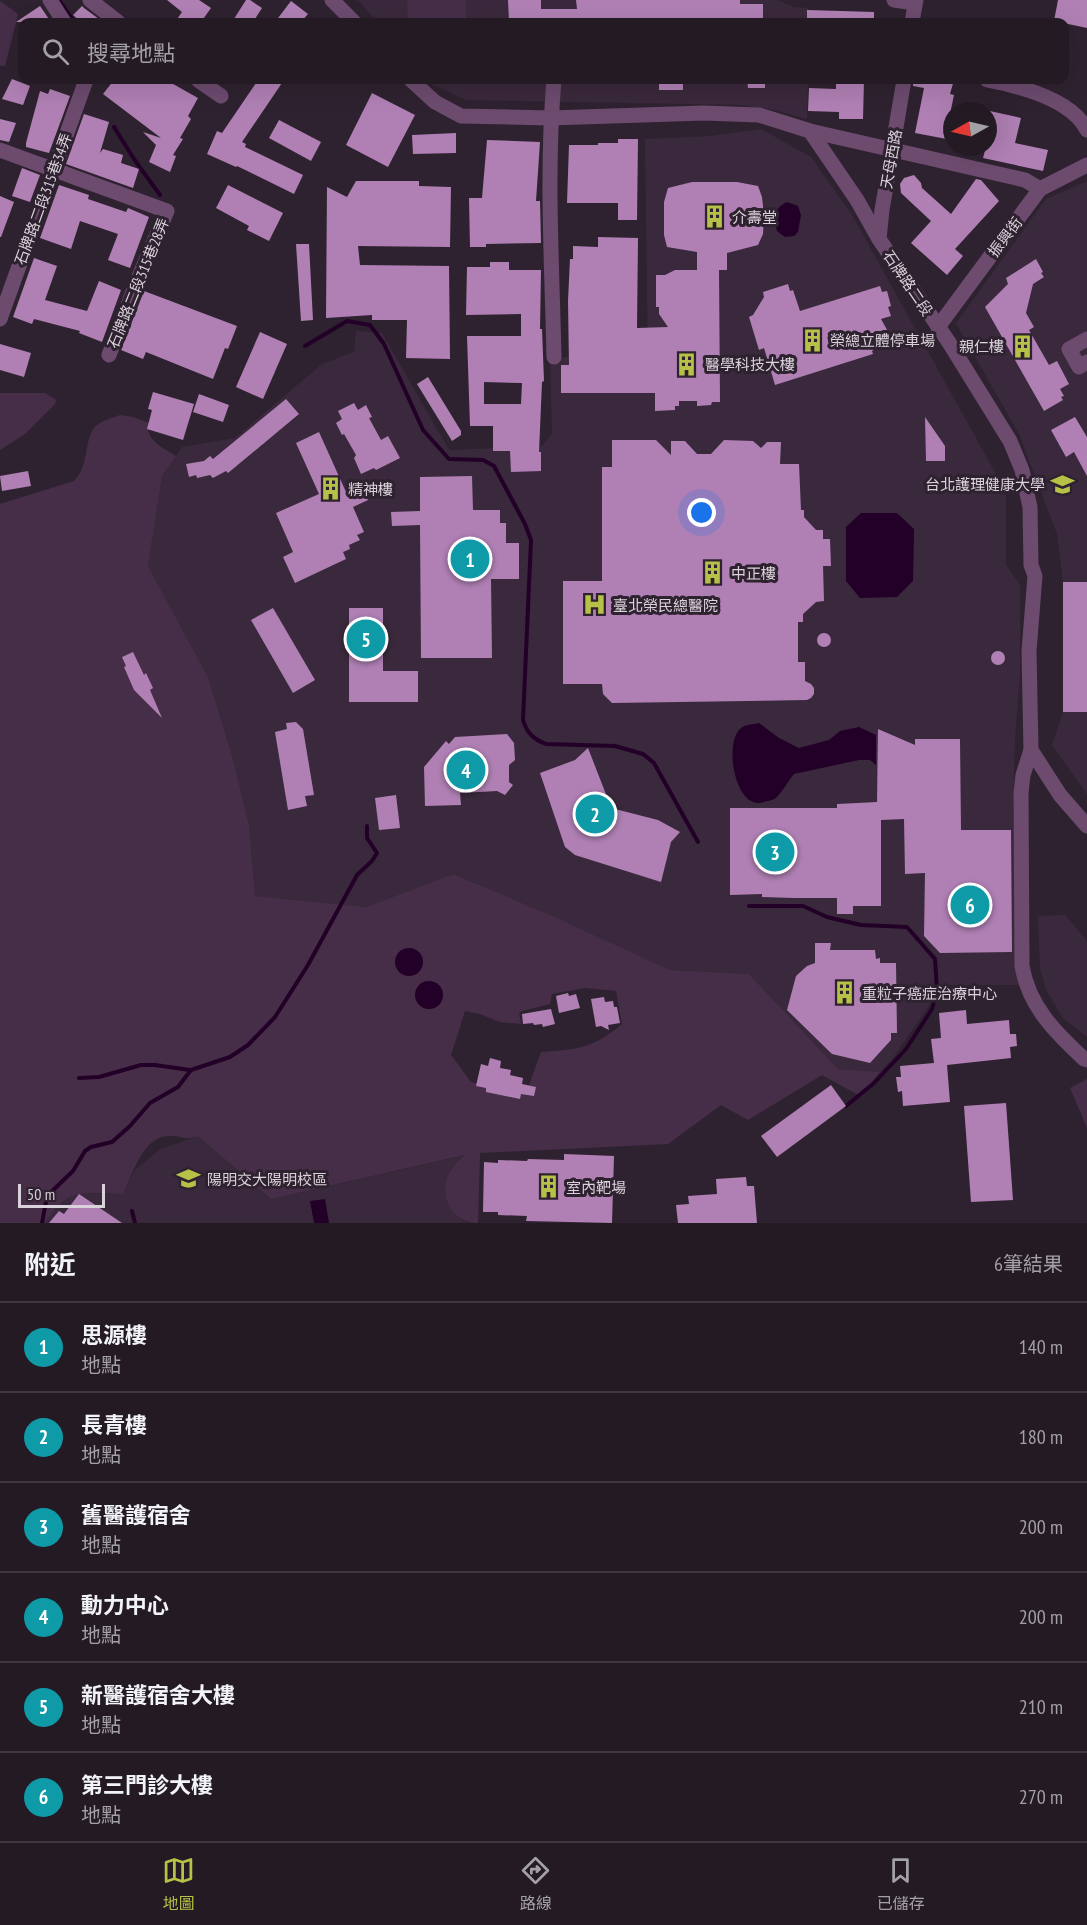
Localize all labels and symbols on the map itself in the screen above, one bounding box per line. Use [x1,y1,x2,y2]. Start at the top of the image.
north arrow [943,102,997,156]
street label: 天母西路 [876,128,906,190]
street label: 石牌路二段315巷34弄 [10,131,76,267]
building icon: 介壽堂 [701,204,727,230]
place label: 介壽堂 [732,208,777,227]
street label: 振興街 [984,213,1026,261]
street label: 石牌路二段315巷28弄 [103,215,173,351]
street label: 石牌路二段 [879,247,937,319]
building icon: 榮總立體停車場 [799,327,825,353]
place label: 榮總立體停車場 [830,331,935,350]
building icon: 親仁樓 [1009,333,1035,359]
place label: 親仁樓 [959,337,1004,356]
building icon: 醫學科技大樓 [674,351,700,377]
place label: 醫學科技大樓 [705,355,795,374]
school or university icon: 台北護理健康大學 [1050,471,1076,497]
place label: 台北護理健康大學 [925,475,1045,494]
building icon: 精神樓 [317,476,343,502]
place label: 精神樓 [348,480,393,499]
your location [687,498,716,527]
pin: 1 [450,536,490,582]
building icon: 中正樓 [700,560,726,586]
place label: 中正樓 [731,564,776,583]
hospital icon: 臺北榮民總醫院 [582,592,608,618]
place label: 臺北榮民總醫院 [613,596,718,615]
pin: 5 [346,616,386,662]
pin: 4 [446,748,486,792]
pin: 2 [576,792,614,836]
pin: 3 [756,830,794,874]
pin: 6 [950,882,990,928]
building icon: 重粒子癌症治療中心 [831,980,857,1006]
place label: 重粒子癌症治療中心 [862,984,997,1003]
school or university icon: 陽明交大陽明校區 [176,1166,202,1192]
place label: 陽明交大陽明校區 [207,1170,327,1189]
building icon: 室內靶場 [535,1174,561,1200]
place label: 室內靶場 [566,1178,626,1197]
scale bar [18,1181,105,1208]

